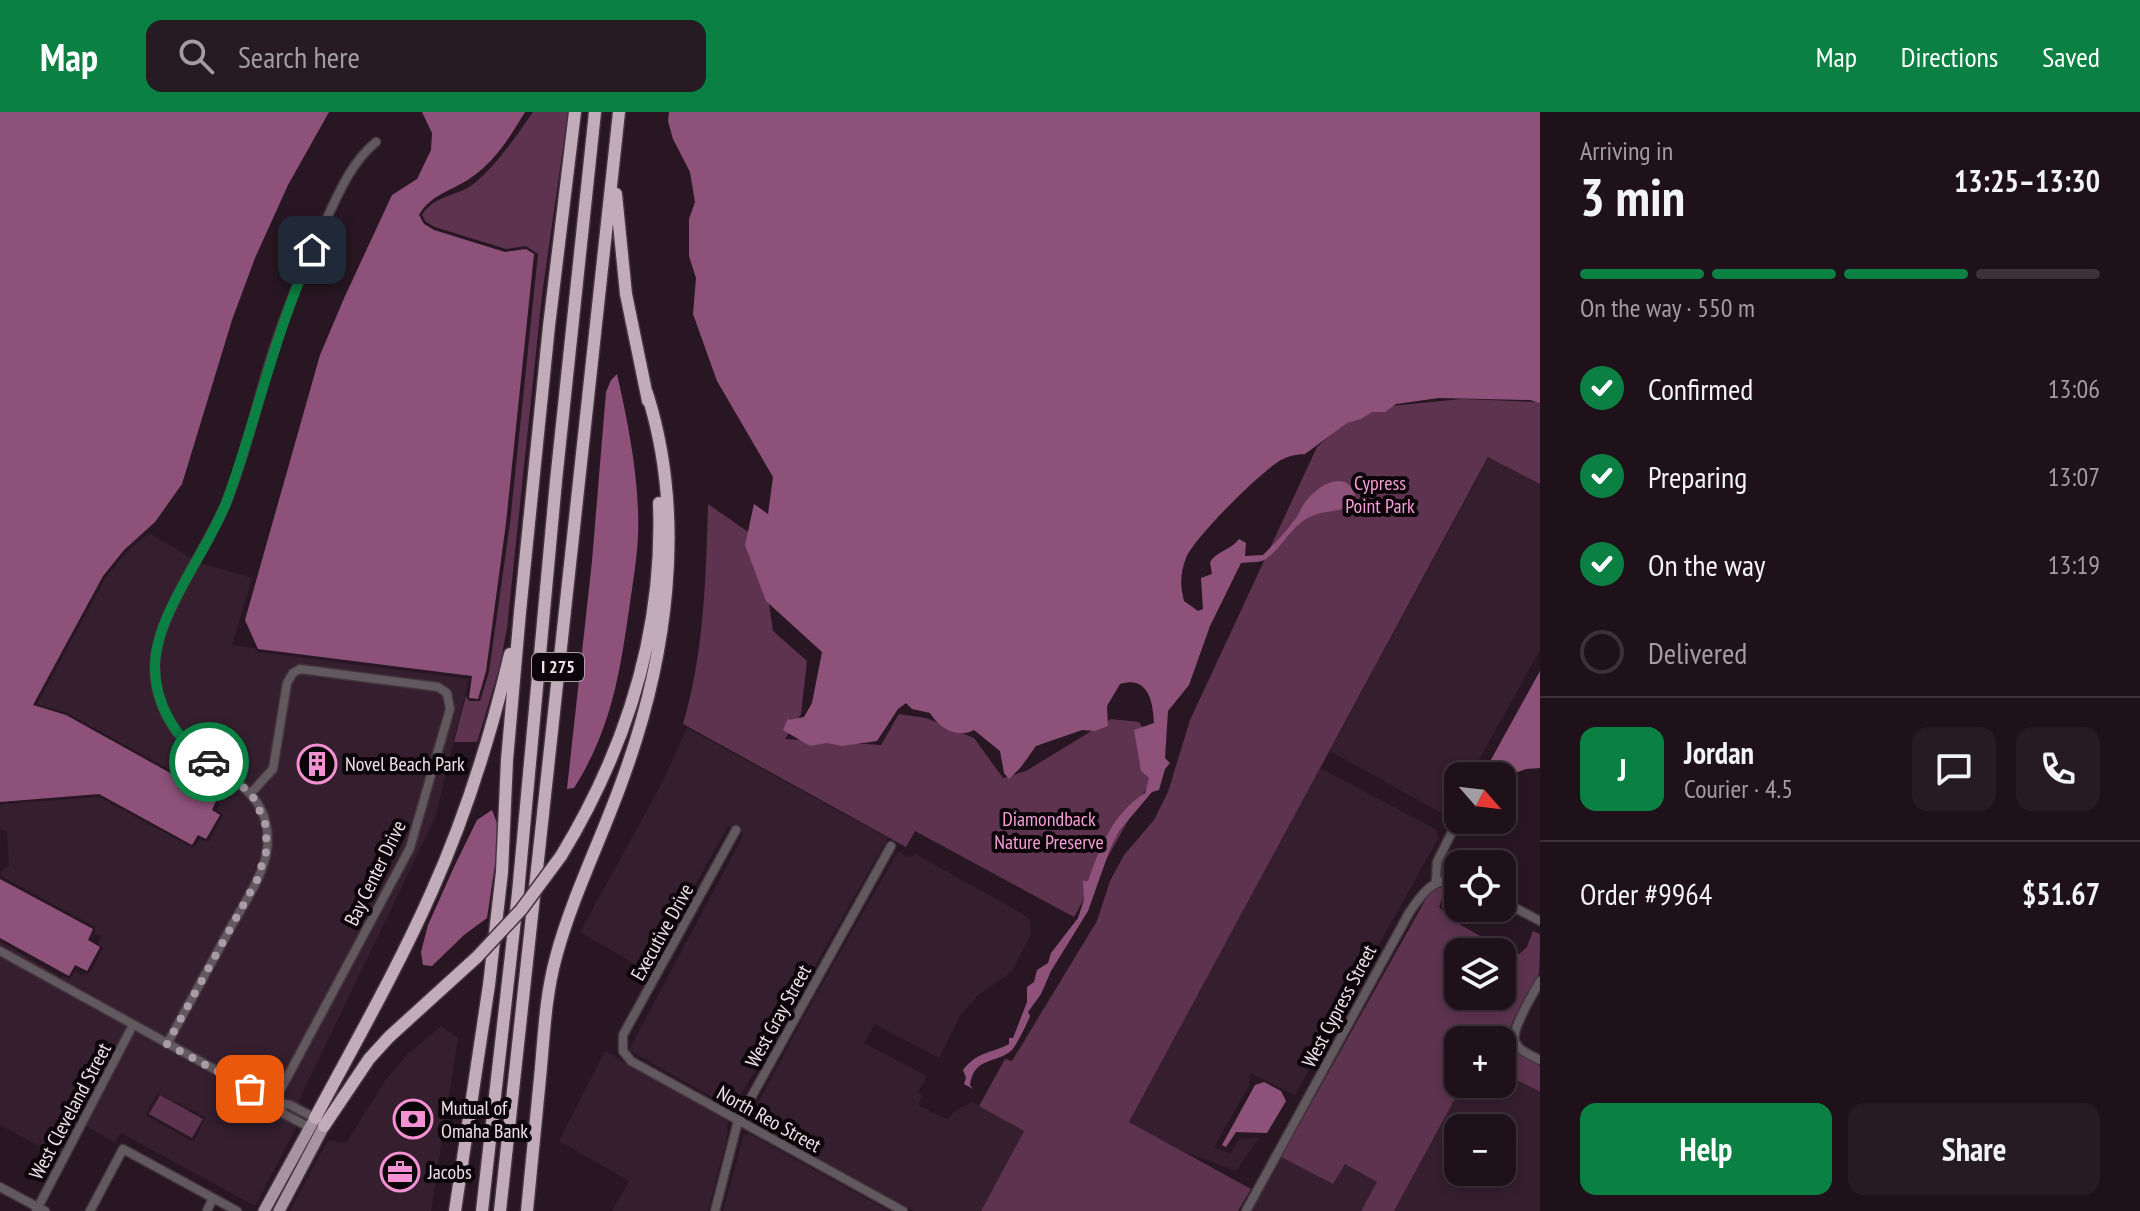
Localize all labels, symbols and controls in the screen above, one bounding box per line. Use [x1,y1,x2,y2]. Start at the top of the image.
search box [146,20,706,92]
text: Map [40,32,98,81]
icon: search [174,34,218,78]
text: Search here [238,37,360,76]
text: Map [1816,38,1857,75]
text: Directions [1901,38,1998,75]
text: Saved [2042,38,2100,75]
text: Arriving in [1580,134,1673,167]
text: 13:25–13:30 [1954,161,2100,200]
text: 3 min [1580,163,1685,230]
pin [278,216,346,284]
icon: home [290,228,334,272]
text: On the way · 550 m [1580,291,1755,324]
icon: check [1580,366,1624,410]
text: Confirmed [1648,369,1753,408]
text: 13:06 [2048,372,2100,405]
icon: check [1580,454,1624,498]
text: Preparing [1648,457,1747,496]
text: 13:07 [2048,460,2100,493]
park label: Cypress Point Park [1345,470,1415,519]
icon: check [1580,542,1624,586]
text: On the way [1648,545,1765,584]
text: 13:19 [2048,548,2100,581]
text: Delivered [1648,633,1747,672]
road number: I 275 [532,653,584,681]
courier [169,722,249,802]
button: chat [1912,727,1996,811]
button: phone [2016,727,2100,811]
text: Jordan [1684,733,1754,772]
icon: car [187,740,231,784]
building icon: Novel Beach Park [296,743,338,785]
text: J [1618,750,1626,789]
place label: Novel Beach Park [345,751,465,777]
north arrow [1444,762,1516,834]
map controls [1444,762,1516,1186]
text: Courier · 4.5 [1684,772,1793,805]
park label: Diamondback Nature Preserve [994,806,1104,855]
street label: Bay Center Drive [338,816,412,930]
button: locate [1444,850,1516,922]
text: Order #9964 [1580,874,1712,913]
text: $51.67 [2022,874,2100,913]
street label: Executive Drive [625,879,699,985]
button: layers [1444,938,1516,1010]
street label: West Cypress Street [1296,940,1382,1072]
street label: West Gray Street [739,960,817,1072]
button: + [1444,1026,1516,1098]
street label: West Cleveland Street [23,1038,117,1184]
pin [216,1055,284,1123]
icon: bag [228,1067,272,1111]
street label: North Reo Street [712,1080,826,1159]
place label: Mutual of Omaha Bank [441,1095,528,1144]
bank icon: Mutual of Omaha Bank [392,1098,434,1140]
button: Help [1580,1103,1832,1195]
button: Share [1848,1103,2100,1195]
button: − [1444,1114,1516,1186]
office icon: Jacobs [379,1151,421,1193]
place label: Jacobs [427,1159,472,1185]

